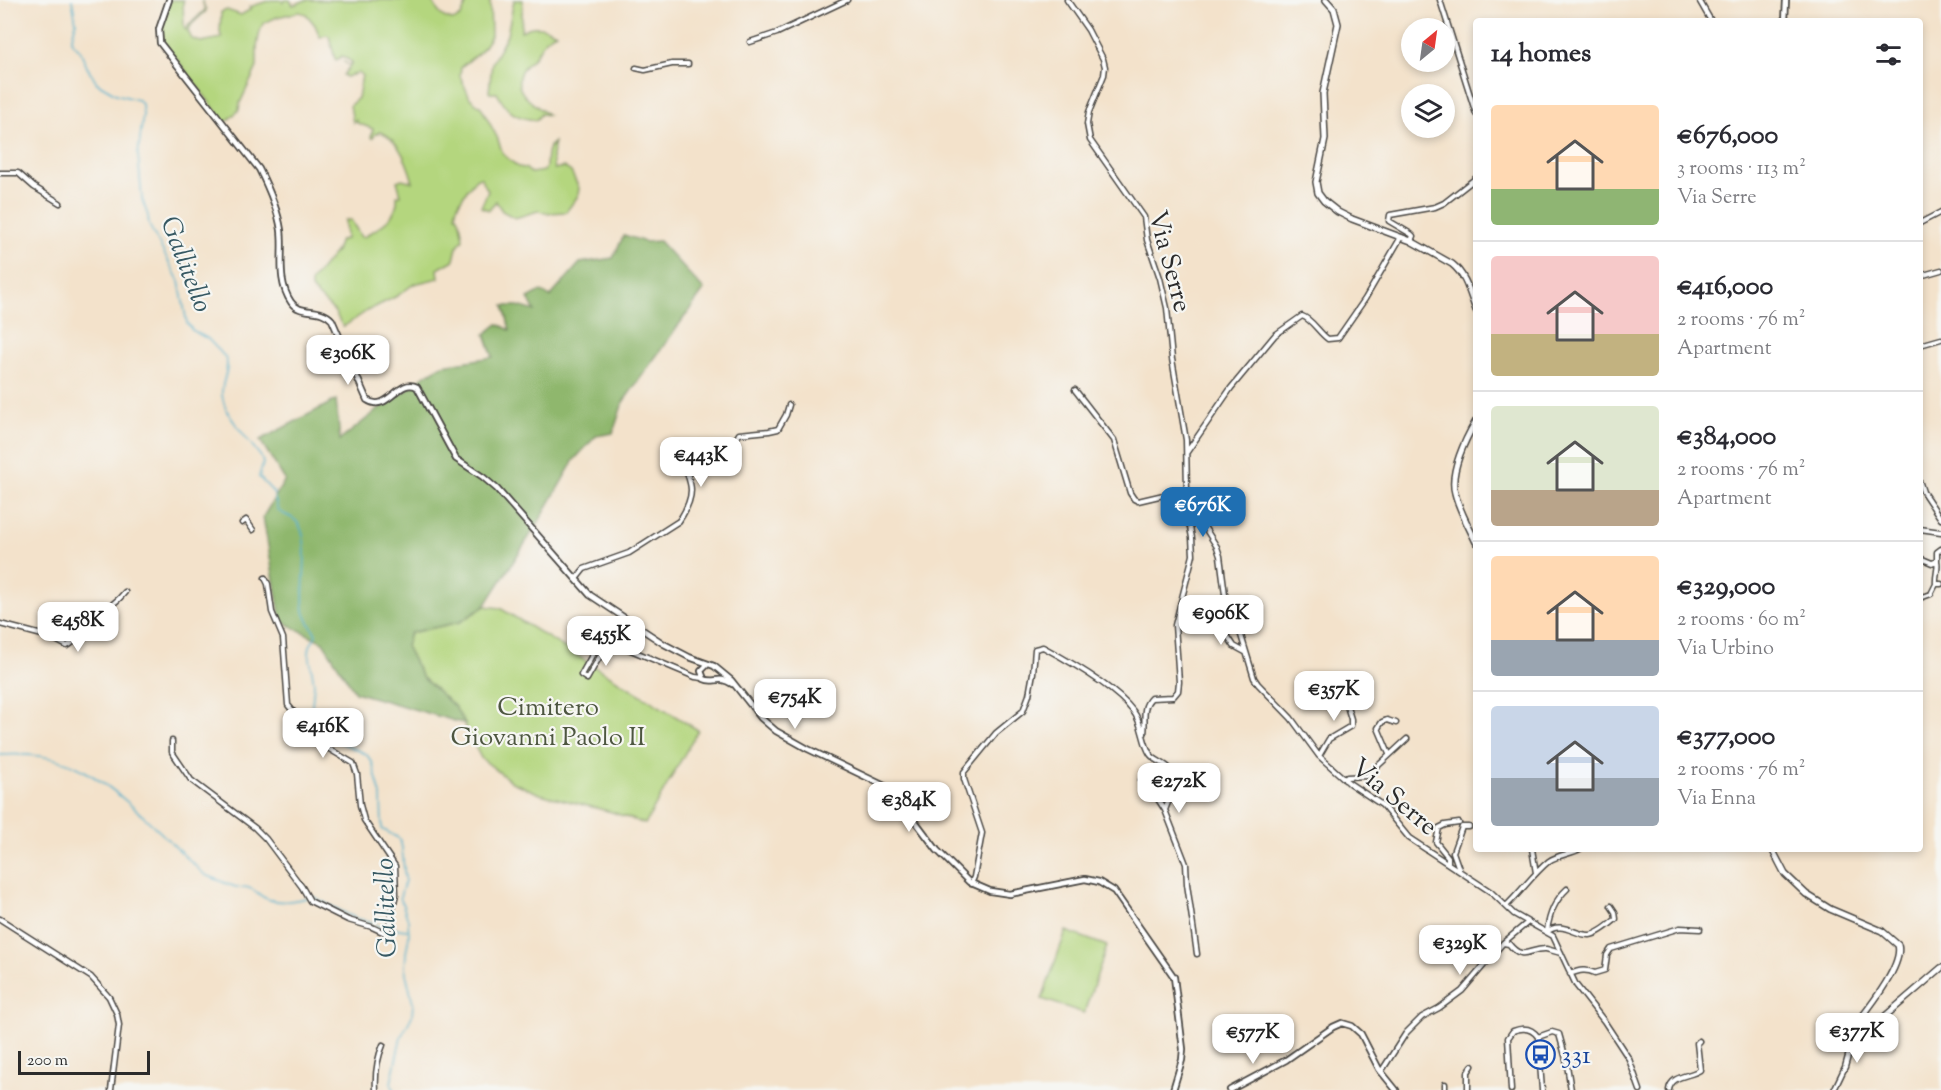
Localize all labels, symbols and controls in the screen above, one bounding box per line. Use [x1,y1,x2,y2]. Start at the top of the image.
north arrow [1401,18,1455,72]
map controls [1401,18,1455,138]
text: 14 homes [1491,36,1591,73]
icon: filters [1872,38,1905,71]
button: layers [1401,84,1455,138]
text: €676,000 [1677,118,1778,155]
icon: home [1539,129,1611,201]
text: 3 rooms · 113 m² [1677,155,1806,184]
text: Via Serre [1677,184,1757,213]
street label: Via Serre [1137,207,1200,316]
water label: Gallitello [149,211,221,319]
text: €416,000 [1677,269,1773,306]
icon: home [1539,280,1611,352]
text: 2 rooms · 76 m² [1677,306,1805,335]
pin: €306K [306,335,390,386]
text: Apartment [1677,335,1772,364]
text: €306K [320,340,376,369]
text: €384,000 [1677,419,1776,456]
icon: home [1539,430,1611,502]
pin: €443K [659,437,743,488]
text: €443K [674,442,728,471]
text: 2 rooms · 76 m² [1677,456,1805,485]
text: Apartment [1677,485,1772,514]
pin: €676K [1161,487,1245,538]
text: €676K [1175,492,1231,521]
text: €329,000 [1677,569,1775,606]
icon: home [1539,580,1611,652]
pin: €906K [1179,595,1263,646]
text: €906K [1193,600,1250,629]
pin: €458K [36,602,120,653]
text: 2 rooms · 60 m² [1677,606,1806,635]
text: €458K [52,607,104,636]
pin: €455K [564,616,648,667]
text: €455K [581,621,631,650]
text: Via Urbino [1677,635,1774,664]
pin: €357K [1292,671,1376,722]
text: €357K [1308,676,1360,705]
pin: €754K [753,679,837,730]
text: €754K [768,684,822,713]
park label: Cimitero Giovanni Paolo II [450,690,646,757]
pin: €416K [281,708,365,759]
text: €416K [297,713,349,742]
text: €377,000 [1677,719,1775,756]
icon: home [1539,730,1611,802]
street label: Via Serre [1342,750,1445,845]
text: 2 rooms · 76 m² [1677,756,1805,785]
pin: €272K [1137,763,1221,814]
text: €272K [1151,768,1207,797]
pin: €384K [867,782,951,833]
text: Via Enna [1677,785,1756,814]
text: €384K [882,787,936,816]
water label: Gallitello [366,857,409,959]
pin: €329K [1418,925,1502,976]
text: €329K [1433,930,1487,959]
pin: €377K [1815,1013,1899,1064]
pin: €577K [1211,1014,1295,1065]
text: €377K [1830,1018,1884,1047]
text: €577K [1226,1019,1280,1048]
bus stop icon: 331 [1524,1038,1556,1070]
place label: 331 [1561,1038,1591,1075]
scale bar [18,1048,150,1076]
text: 200 m [27,1050,68,1073]

